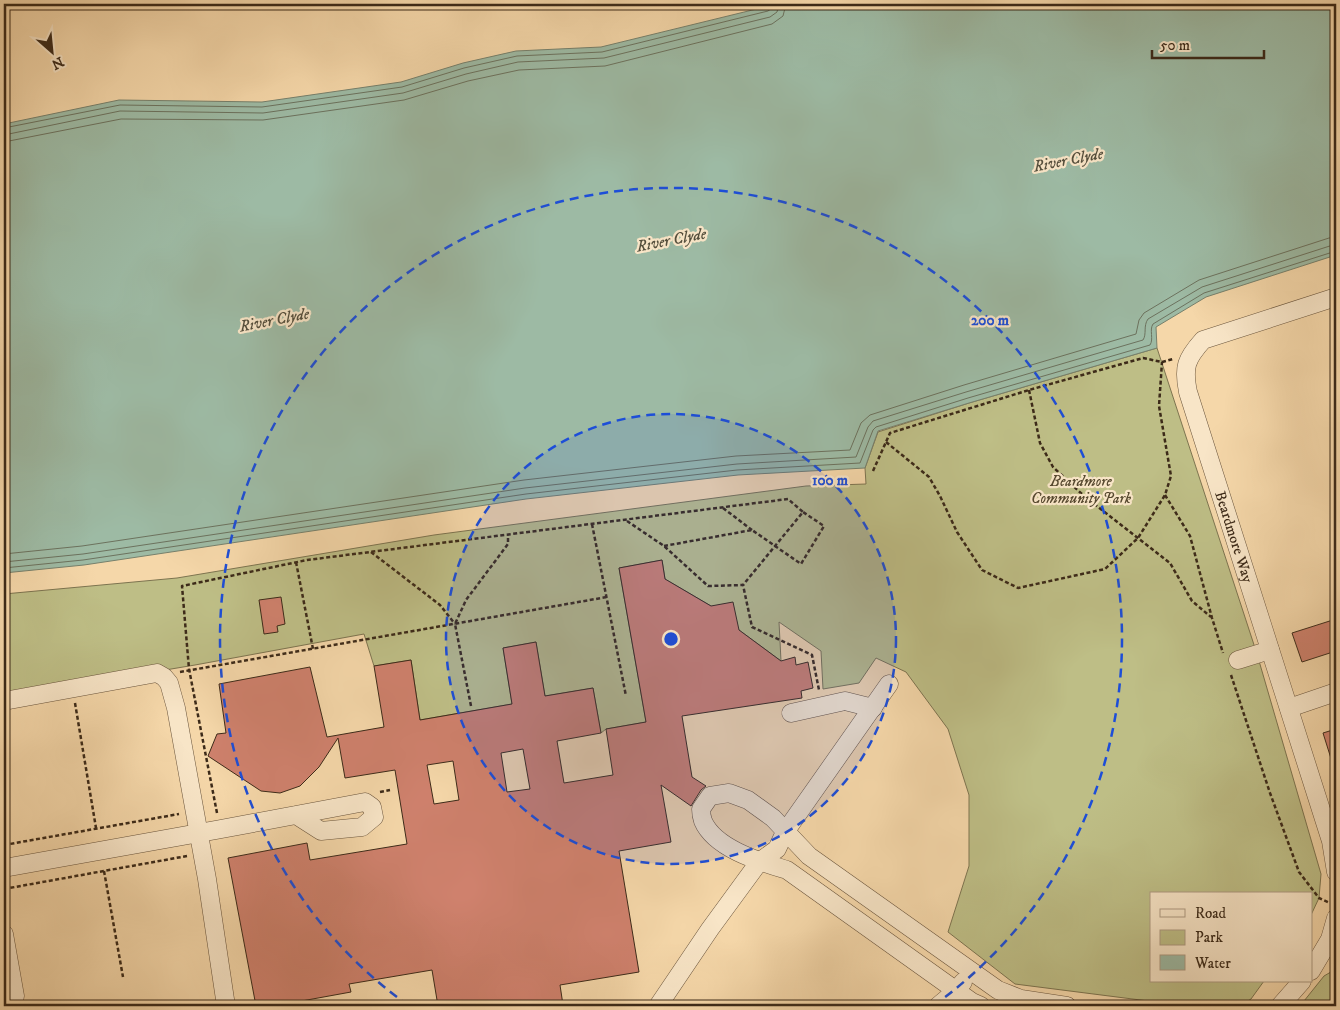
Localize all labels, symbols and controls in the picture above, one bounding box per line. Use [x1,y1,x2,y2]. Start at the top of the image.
north arrow [28,28,78,78]
scale bar [1152,28,1265,60]
text: 50 m [1160,36,1190,55]
text: N [48,52,67,74]
water label: River Clyde [1031,143,1105,177]
water label: River Clyde [634,223,708,257]
water label: River Clyde [237,303,311,337]
text: 200 m [971,311,1010,330]
text: 100 m [812,471,849,490]
park label: Beardmore Community Park [1031,472,1132,508]
street label: Beardmore Way [1210,489,1257,586]
centre of rings [662,630,680,648]
legend [1150,892,1312,982]
text: Road [1195,904,1227,923]
text: Park [1195,928,1224,947]
text: Water [1194,954,1231,973]

